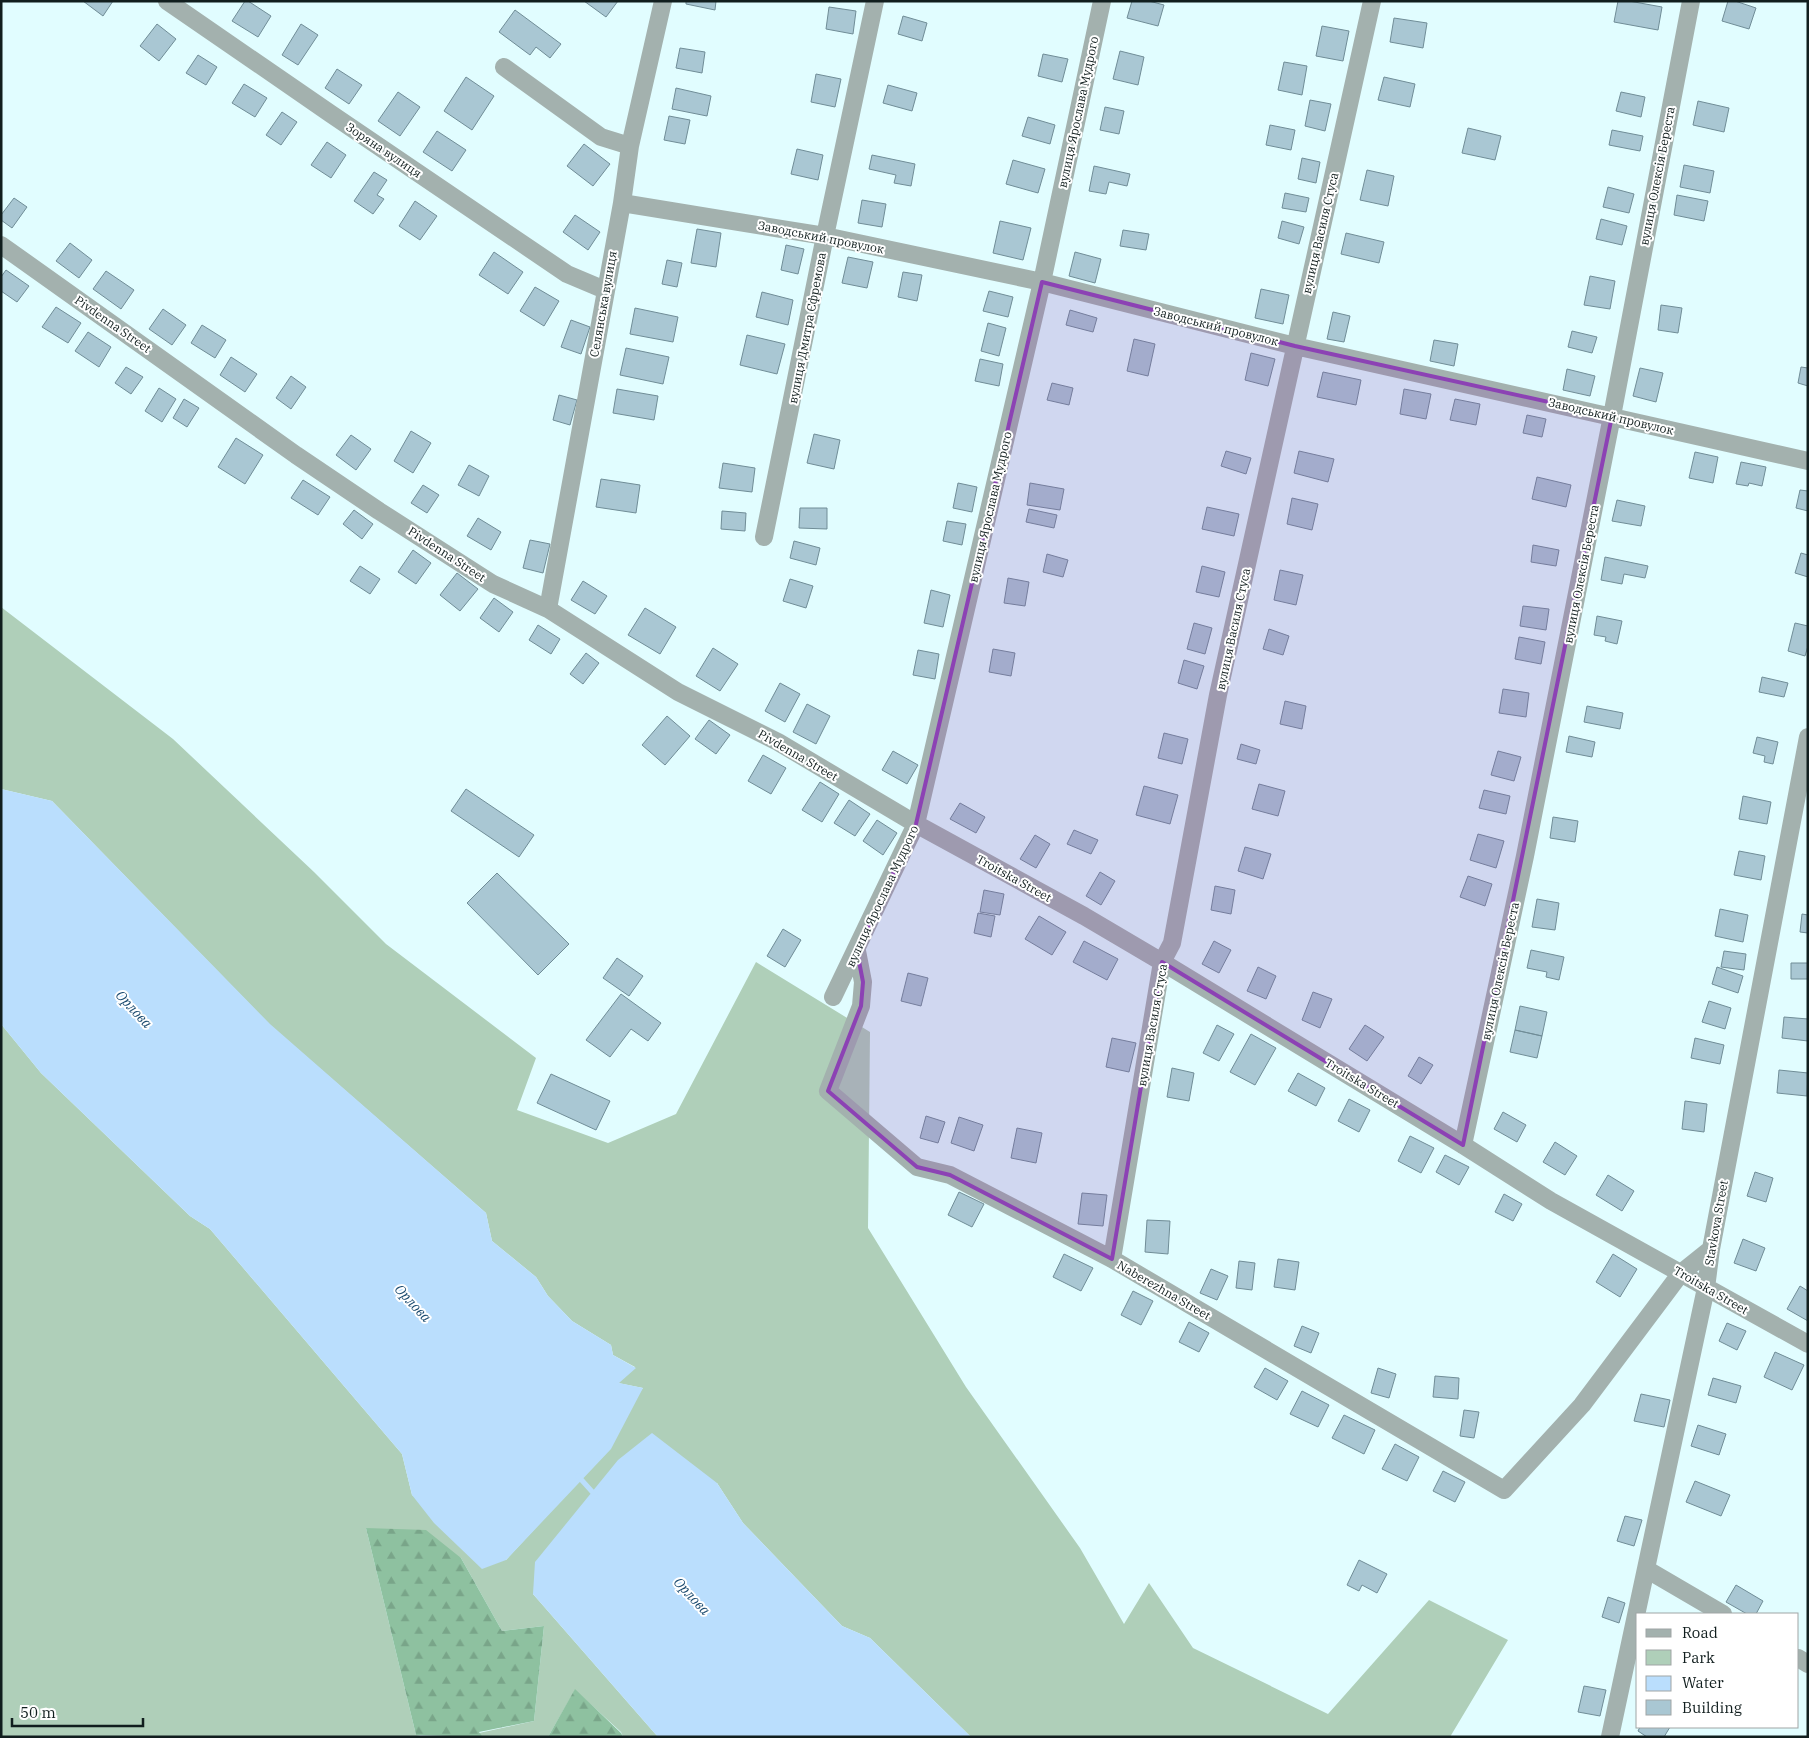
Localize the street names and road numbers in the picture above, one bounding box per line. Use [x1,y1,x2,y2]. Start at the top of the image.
street label: вулиця Ярослава Мудрого [1055,35,1101,189]
street label: вулиця Олексія Береста [1636,105,1678,247]
street label: Зоряна вулиця [343,119,425,181]
street label: вулиця Василя Стуса [1299,170,1341,295]
street label: Заводський провулок [757,217,885,257]
street label: Селянська вулиця [586,250,620,358]
street label: вулиця Дмитра Єфремова [785,251,829,405]
street label: Pivdenna Street [72,292,154,356]
street label: Заводський провулок [1152,303,1280,349]
street label: Заводський провулок [1547,394,1675,438]
street label: вулиця Ярослава Мудрого [965,430,1015,584]
street label: вулиця Олексія Береста [1560,503,1602,645]
street label: Pivdenna Street [405,523,489,585]
street label: вулиця Василя Стуса [1213,566,1253,691]
street label: Pivdenna Street [755,726,841,784]
street label: вулиця Ярослава Мудрого [843,823,922,969]
street label: Troitska Street [974,851,1054,905]
street label: вулиця Олексія Береста [1478,900,1522,1042]
street label: вулиця Василя Стуса [1134,962,1170,1087]
street label: Troitska Street [1322,1055,1402,1111]
street label: Stavkova Street [1701,1179,1731,1267]
street label: Naberezhna Street [1115,1257,1213,1323]
street label: Troitska Street [1671,1263,1751,1317]

